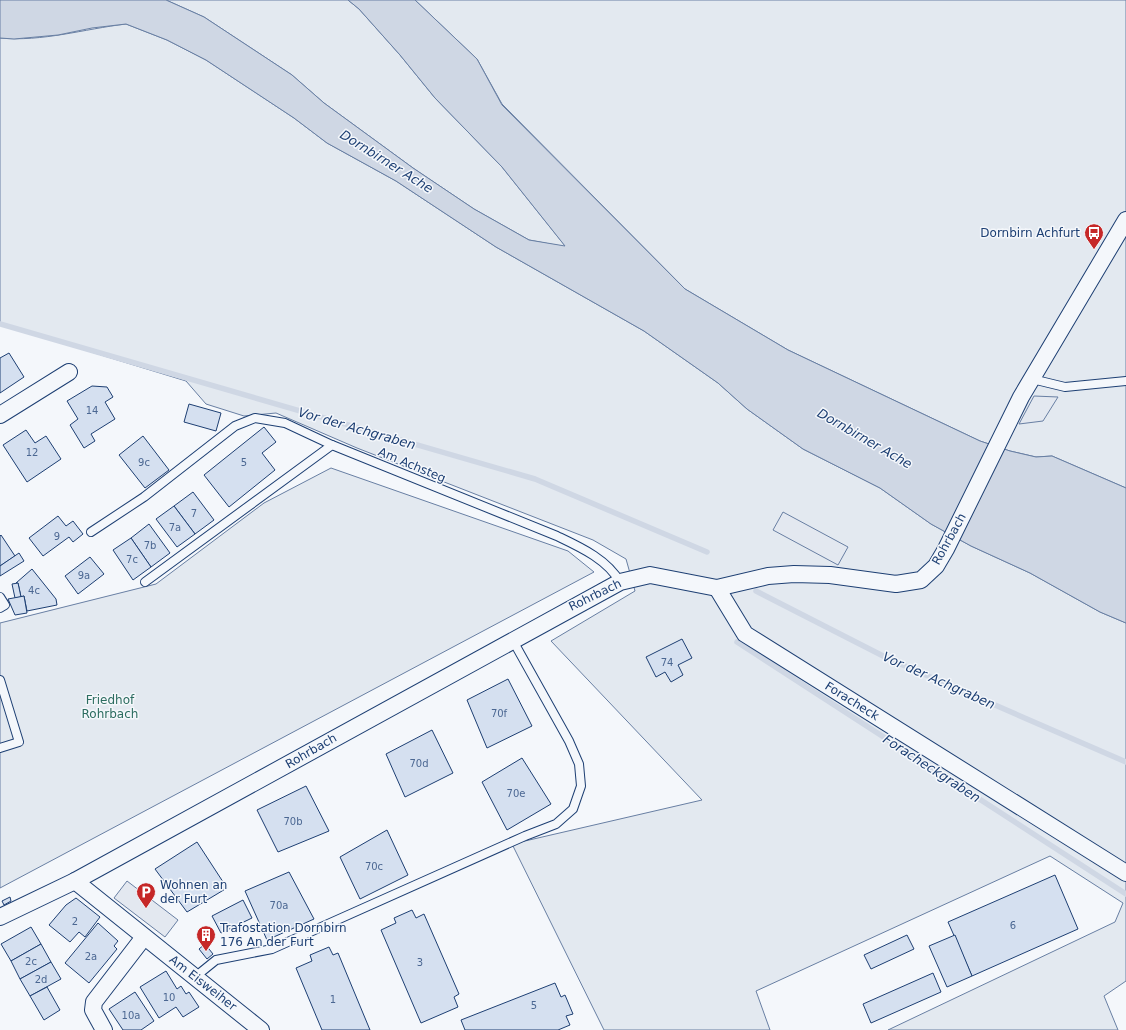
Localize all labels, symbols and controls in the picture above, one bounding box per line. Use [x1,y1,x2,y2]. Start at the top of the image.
water label: Dornbirner Ache [337,127,436,196]
bus stop icon: Dornbirn Achfurt [1083,222,1105,250]
place label: Dornbirn Achfurt [980,226,1080,240]
house number: 14 [86,405,98,416]
water label: Vor der Achgraben [296,405,417,452]
water label: Dornbirner Ache [815,405,915,472]
street label: Am Achsteg [376,445,448,485]
house number: 12 [26,447,38,458]
house number: 9c [138,457,150,468]
house number: 5 [241,457,247,468]
house number: 7 [191,508,197,519]
street label: Rohrbach [929,511,969,567]
house number: 7a [169,522,181,533]
house number: 9 [54,531,60,542]
house number: 7b [144,540,156,551]
house number: 7c [126,554,138,565]
house number: 9a [78,570,90,581]
street label: Rohrbach [566,576,624,614]
house number: 4c [28,585,40,596]
water label: Vor der Achgraben [880,649,997,712]
house number: 74 [661,657,673,668]
street label: Foracheck [822,679,882,723]
park label: Friedhof Rohrbach [82,693,138,721]
house number: 70f [491,708,508,719]
street label: Rohrbach [283,731,339,771]
water label: Foracheckgraben [880,731,983,805]
house number: 70d [409,758,429,769]
house number: 70e [507,788,525,799]
house number: 70b [283,816,303,827]
house number: 70c [365,861,383,872]
place label: Wohnen an der Furt [160,878,227,906]
parking icon: Wohnen an der Furt [135,881,157,909]
house number: 70a [270,900,288,911]
house number: 2 [72,916,78,927]
house number: 6 [1010,920,1016,931]
place label: Trafostation Dornbirn 176 An der Furt [219,921,347,949]
building icon: Trafostation Dornbirn 176 An der Furt [195,924,217,952]
house number: 2a [85,951,97,962]
street label: Am Eisweiher [167,952,239,1014]
house number: 2c [25,956,37,967]
house number: 3 [417,957,423,968]
house number: 2d [35,974,47,985]
house number: 10 [163,992,175,1003]
house number: 1 [330,994,336,1005]
house number: 5 [531,1000,537,1011]
house number: 10a [122,1010,140,1021]

